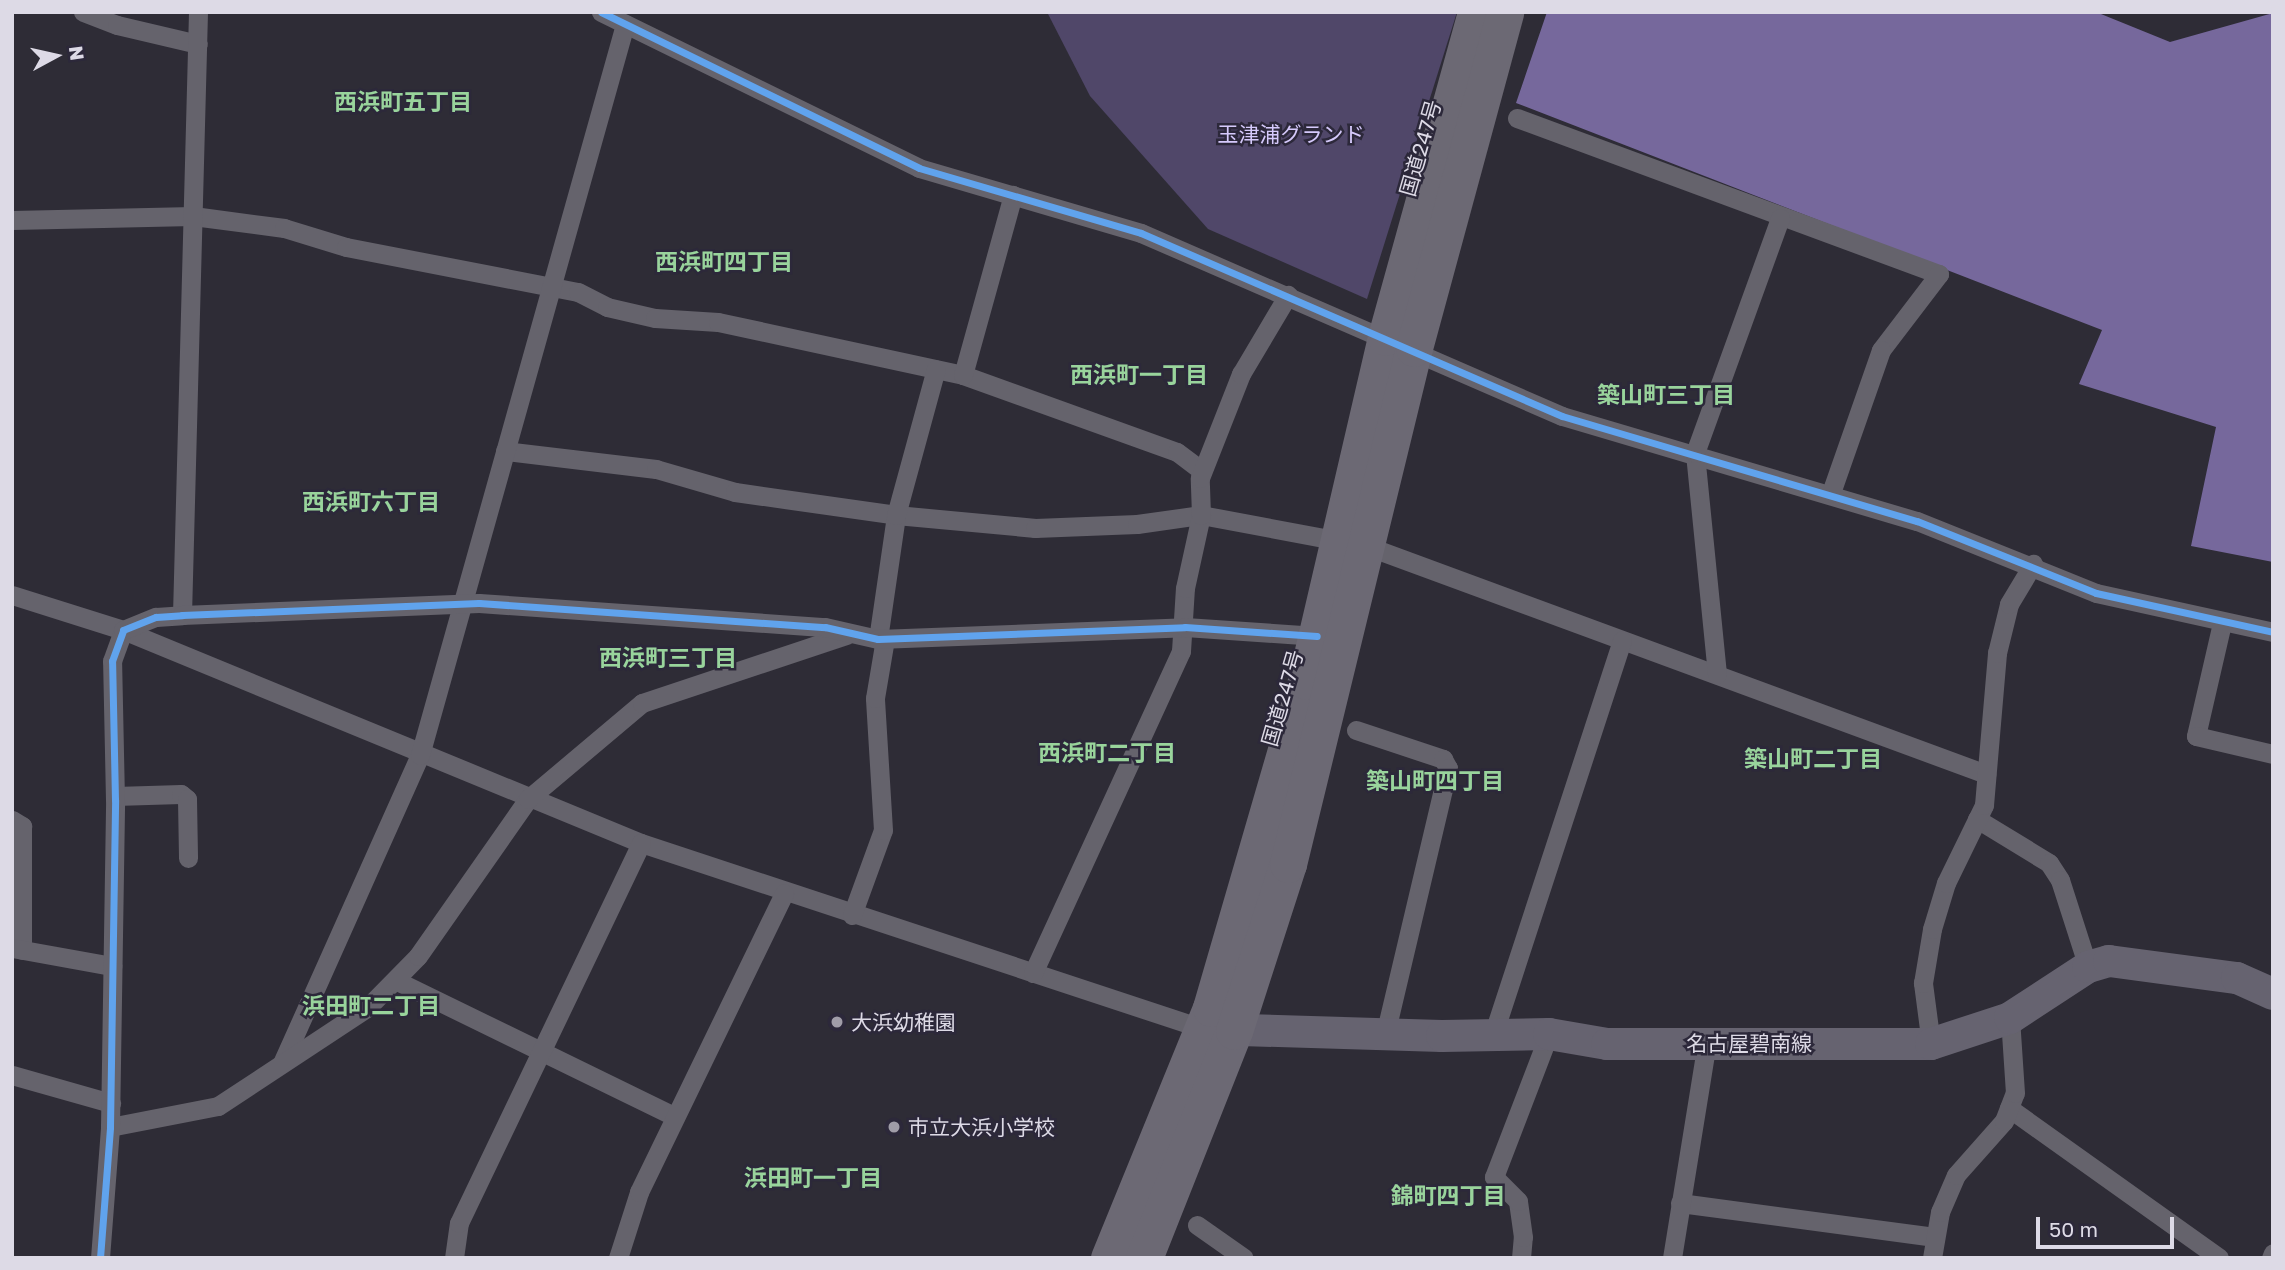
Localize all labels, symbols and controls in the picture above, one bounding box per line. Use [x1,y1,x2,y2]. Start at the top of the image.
north arrow [21,21,91,91]
text: N [65,44,90,62]
district label: 西浜町五丁目 [334,87,472,115]
street label: 国道247号 [1394,97,1446,199]
park label: 玉津浦グランド [1218,121,1364,147]
district label: 西浜町四丁目 [655,247,793,275]
district label: 西浜町一丁目 [1070,360,1208,388]
district label: 築山町三丁目 [1597,380,1735,408]
district label: 西浜町六丁目 [302,487,440,515]
district label: 西浜町三丁目 [599,643,737,671]
street label: 国道247号 [1256,647,1308,749]
district label: 西浜町二丁目 [1038,738,1176,766]
district label: 築山町二丁目 [1744,744,1882,772]
district label: 築山町四丁目 [1366,766,1504,794]
district label: 浜田町二丁目 [302,991,440,1019]
place label: 大浜幼稚園 [851,1009,956,1035]
marker: 大浜幼稚園 [829,1014,845,1030]
street label: 名古屋碧南線 [1686,1030,1812,1056]
place label: 市立大浜小学校 [908,1114,1055,1140]
marker: 市立大浜小学校 [886,1119,902,1135]
district label: 浜田町一丁目 [744,1163,882,1191]
district label: 錦町四丁目 [1391,1181,1505,1209]
scale bar [2040,1204,2178,1248]
text: 50 m [2049,1216,2098,1242]

